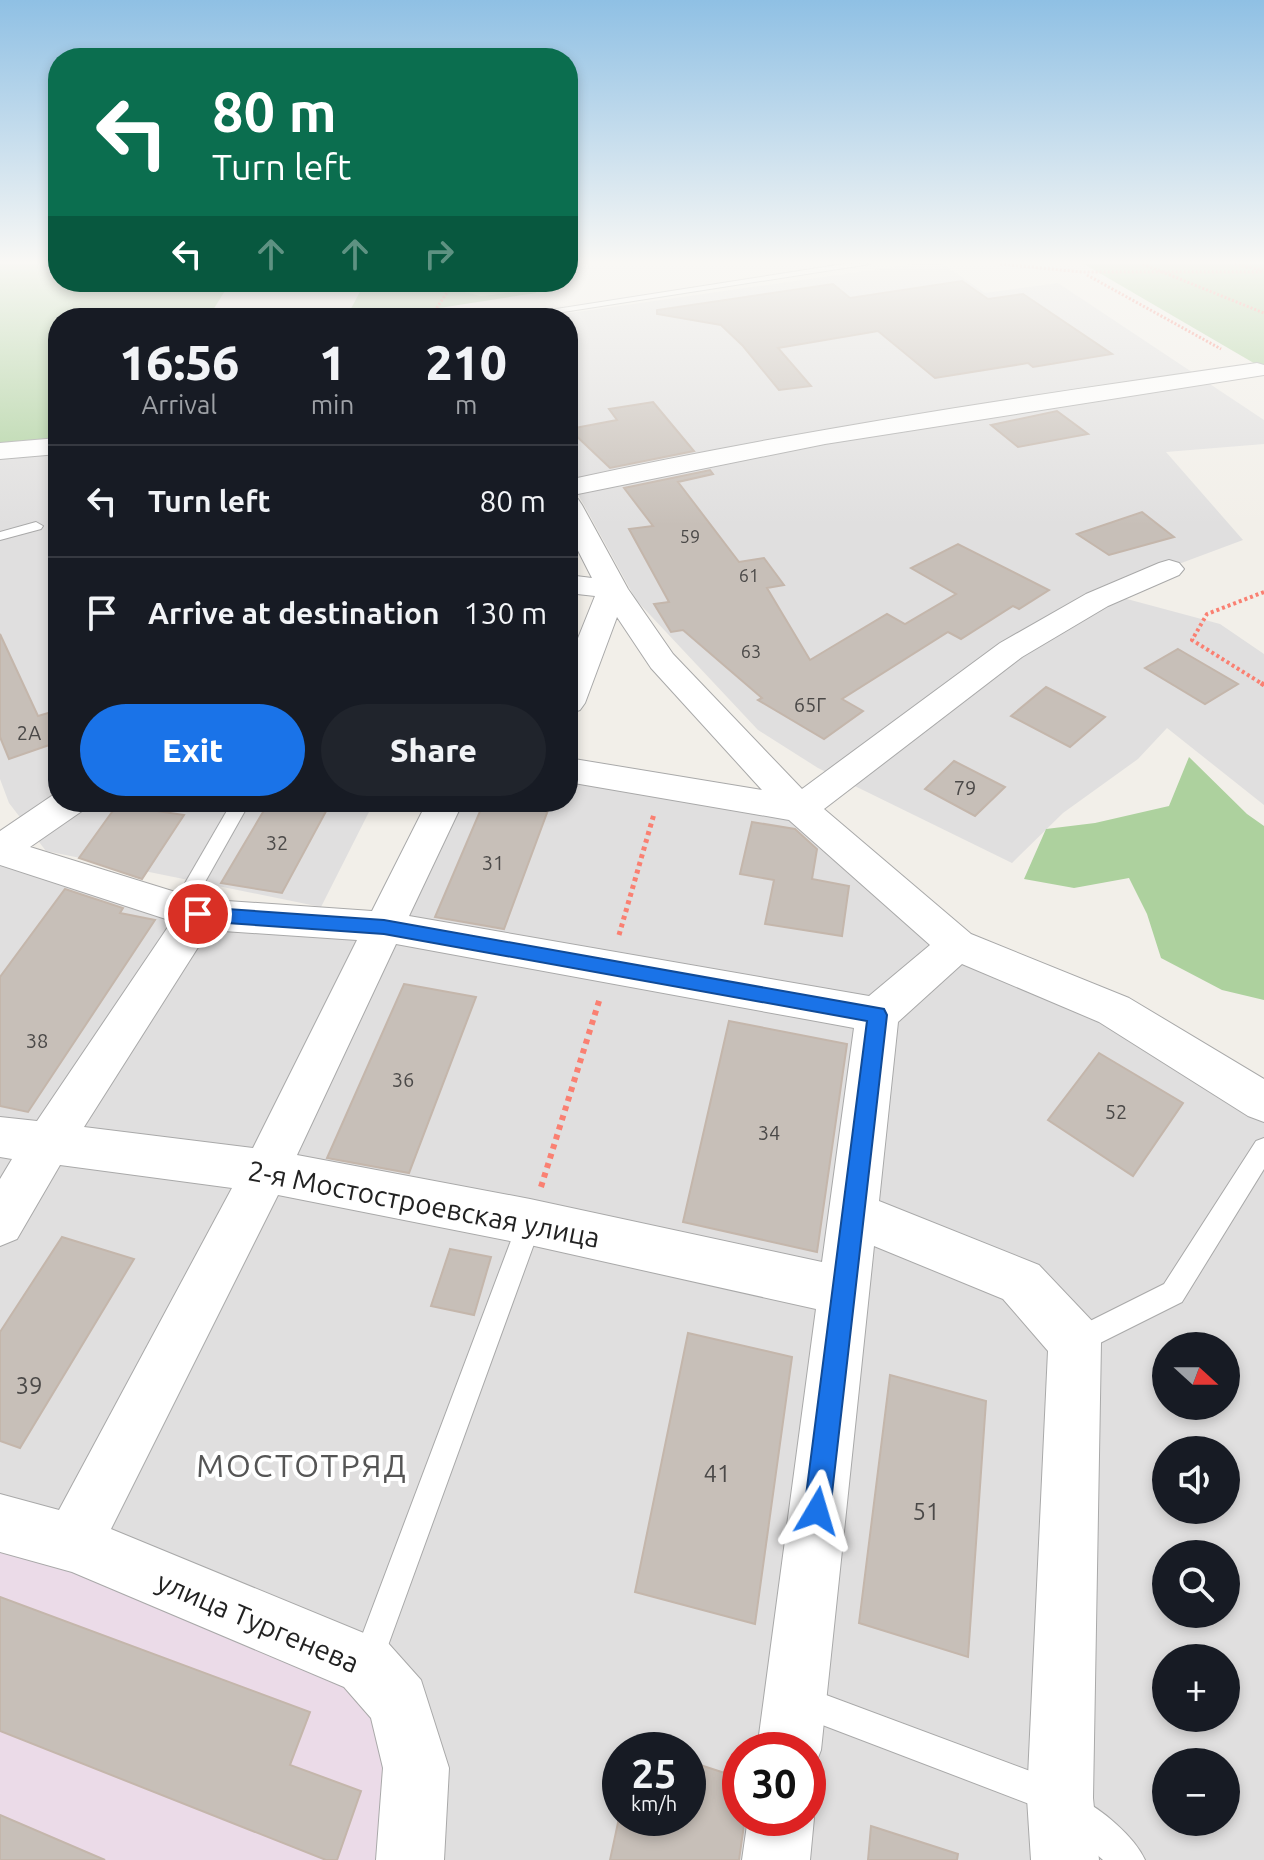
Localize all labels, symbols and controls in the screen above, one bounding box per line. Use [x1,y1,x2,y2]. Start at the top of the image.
icon: left [80,80,184,184]
text: 80 m [212,80,337,143]
text: Turn left [212,146,351,187]
icon: left [165,232,209,276]
icon: ahead [249,232,293,276]
icon: ahead [333,232,377,276]
icon: right [417,232,461,276]
text: 16:56 [119,335,239,389]
text: 1 [319,335,346,389]
text: 210 [426,335,507,389]
text: Arrival [141,390,217,419]
text: min [311,390,354,419]
text: m [455,390,477,419]
icon: left [80,479,124,523]
text: Turn left [148,484,270,518]
text: 80 m [479,484,546,518]
house number: 59 [680,526,700,546]
house number: 61 [739,565,759,585]
icon: arrive [80,591,124,635]
text: Arrive at destination [148,596,440,630]
text: 130 m [464,596,547,630]
house number: 63 [741,641,761,661]
house number: 65Г [794,693,826,716]
button: Exit [80,704,305,796]
button: Share [321,704,546,796]
house number: 2А [17,721,41,744]
house number: 79 [954,776,976,799]
house number: 32 [266,831,288,854]
house number: 31 [482,851,504,874]
pin [164,880,232,948]
icon: arrive [176,892,220,936]
house number: 38 [26,1029,48,1052]
house number: 36 [392,1068,414,1091]
house number: 52 [1105,1100,1127,1123]
house number: 34 [758,1121,780,1144]
street label: 2-я Мостостроевская улица [246,1154,603,1253]
north arrow [1152,1332,1240,1420]
map controls [1152,1332,1240,1836]
house number: 39 [15,1372,43,1399]
button: sound [1152,1436,1240,1524]
district label: МОСТОТРЯД [196,1447,408,1483]
house number: 41 [703,1460,731,1487]
position arrow [775,1469,859,1553]
house number: 51 [912,1498,940,1525]
button: search [1152,1540,1240,1628]
street label: улица Тургенева [152,1565,364,1678]
button: + [1152,1644,1240,1732]
speed limit sign: 30 [722,1732,826,1836]
button: − [1152,1748,1240,1836]
text: 25 [631,1751,677,1796]
text: km/h [631,1792,677,1815]

